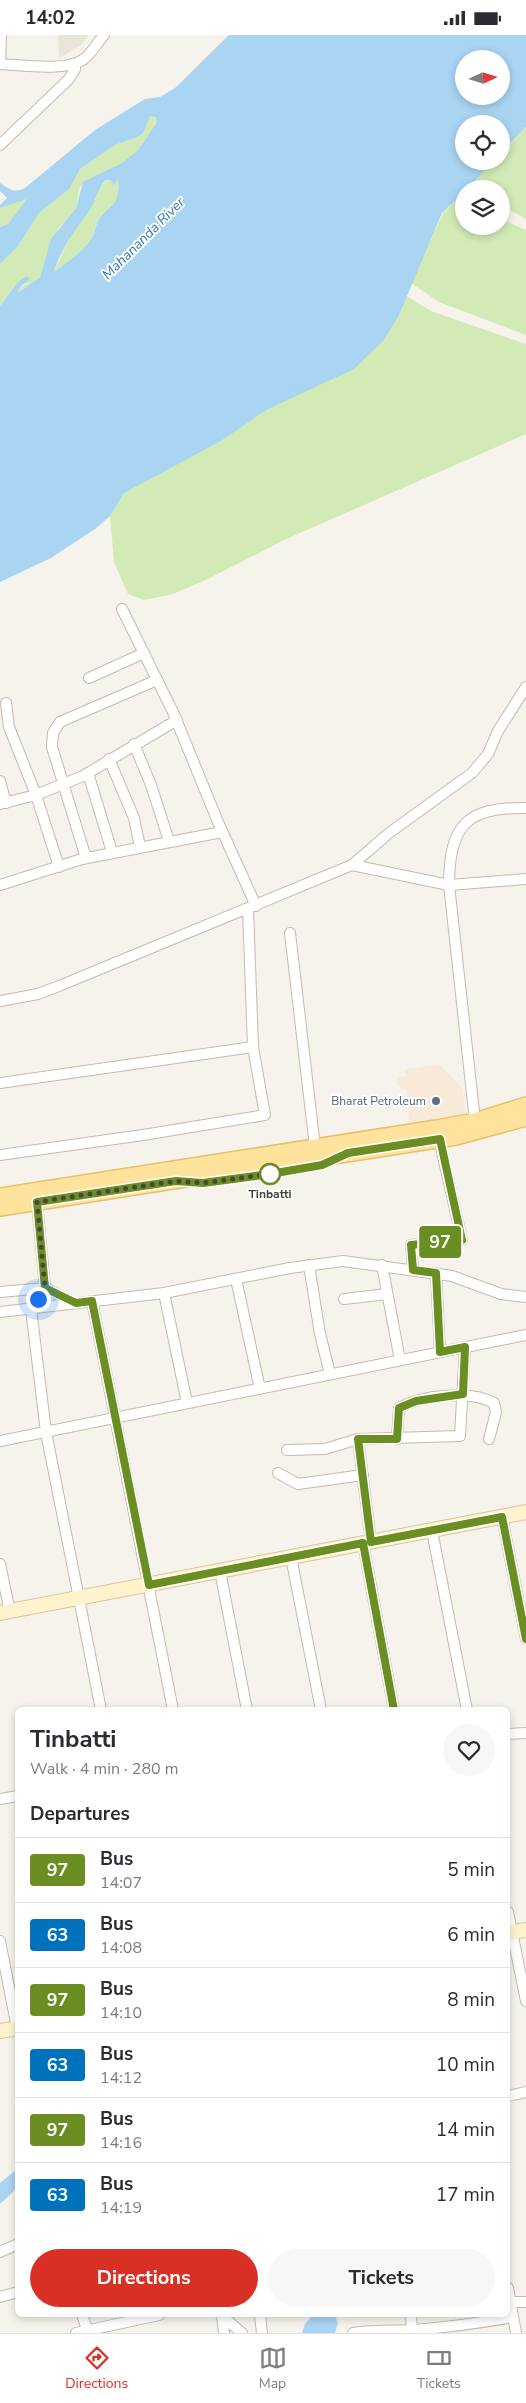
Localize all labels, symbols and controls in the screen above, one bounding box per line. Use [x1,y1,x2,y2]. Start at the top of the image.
text: 14:02 [25,5,75,31]
north arrow [455,50,510,105]
map controls [455,50,510,235]
button: locate [455,115,510,170]
button: layers [455,180,510,235]
water label: Mahananda River [98,192,189,284]
place label: Bharat Petroleum [331,1093,426,1109]
marker: Bharat Petroleum [430,1095,442,1107]
marker: Tinbatti [259,1163,281,1185]
place label: Tinbatti [248,1186,292,1202]
line badge: 97 [418,1226,462,1258]
text: 97 [429,1230,451,1254]
your location [26,1287,51,1312]
text: Tinbatti [30,1723,116,1755]
button: heart [443,1724,495,1776]
text: Walk · 4 min · 280 m [30,1758,178,1780]
text: Departures [30,1801,130,1827]
text: Bus [100,1846,133,1872]
text: 5 min [447,1857,495,1883]
text: 97 [47,1858,68,1882]
text: 14:07 [100,1872,142,1894]
text: Bus [100,1911,133,1937]
text: 6 min [447,1922,495,1948]
text: 63 [47,1923,68,1947]
text: 14:08 [100,1937,142,1959]
text: Bus [100,1976,133,2002]
text: 8 min [447,1987,495,2013]
text: 97 [47,1988,68,2012]
text: 14:10 [100,2002,142,2024]
text: Bus [100,2041,133,2067]
text: 10 min [436,2052,495,2078]
text: 63 [47,2053,68,2077]
text: 14:12 [100,2067,142,2089]
text: Bus [100,2106,133,2132]
text: 14 min [436,2117,495,2143]
text: 97 [47,2118,68,2142]
text: 14:16 [100,2132,142,2154]
text: Bus [100,2171,133,2197]
text: 17 min [436,2182,495,2208]
text: 63 [47,2183,68,2207]
text: 14:19 [100,2197,142,2219]
button: Directions [30,2249,258,2307]
button: Tickets [268,2249,495,2307]
tab: Directions [65,2344,128,2393]
tab: Map [259,2344,287,2393]
tab: Tickets [417,2344,461,2393]

